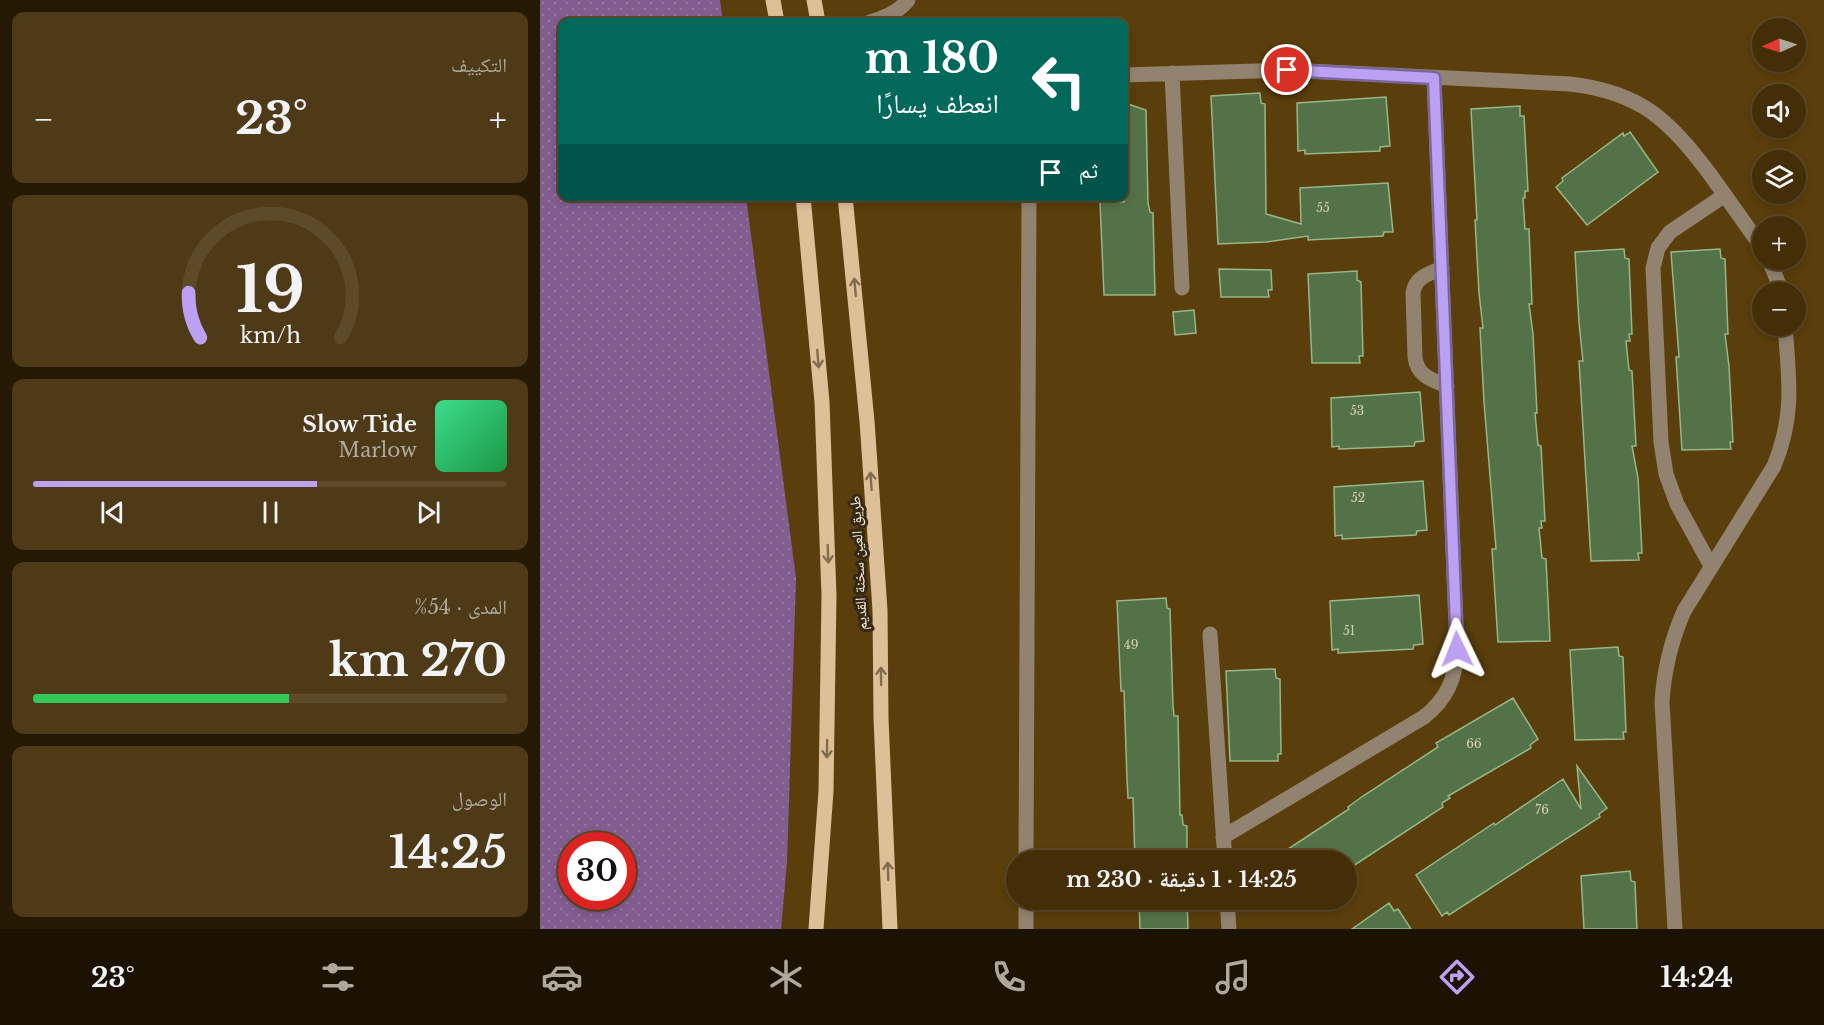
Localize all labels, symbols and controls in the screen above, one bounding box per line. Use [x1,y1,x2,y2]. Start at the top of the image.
north arrow [1752,18,1806,72]
map controls [1752,18,1806,336]
text: 180 m [865,32,999,84]
icon: left [1020,42,1098,120]
pin [1261,44,1312,95]
text: التكييف [451,53,507,77]
icon: arrive [1270,53,1303,86]
button: sound [1752,84,1806,138]
text: انعطف يسارًا [876,87,999,120]
text: 23° [235,90,308,146]
text: − [33,99,54,140]
text: + [489,99,507,140]
button: layers [1752,150,1806,204]
icon: arrive [1034,156,1067,189]
text: ثم [1079,157,1098,184]
house number: 55 [1316,200,1330,215]
button: + [1752,216,1806,270]
text: 19 [235,251,305,329]
one-way arrow [849,277,860,297]
button: − [1752,282,1806,336]
text: km/h [240,323,301,350]
one-way arrow [813,349,824,369]
house number: 53 [1350,403,1364,418]
text: Slow Tide [302,411,417,438]
text: Marlow [338,438,417,462]
one-way arrow [865,472,876,491]
house number: 52 [1351,490,1365,505]
street label: طريق العين سخنة القديم [845,495,872,631]
icon: previous [96,496,129,529]
icon: pause [254,496,287,529]
icon: next [412,496,445,529]
one-way arrow [822,543,833,563]
text: المدى · 54% [414,595,507,619]
position arrow [1425,617,1489,681]
house number: 51 [1343,623,1355,638]
text: 270 km [329,632,507,688]
house number: 49 [1124,637,1138,652]
one-way arrow [875,666,887,686]
house number: 66 [1466,736,1482,751]
one-way arrow [821,738,832,758]
text: الوصول [452,787,507,811]
house number: 76 [1535,802,1549,817]
text: 14:25 [389,824,507,880]
speed limit sign: 30 [558,832,636,910]
one-way arrow [882,861,893,881]
text: 14:25 · 1 دقيقة · 230 m [1066,866,1297,893]
icon: filters [317,956,359,998]
icon: car [541,956,583,998]
icon: climate [765,956,807,998]
icon: phone [988,956,1030,998]
icon: music [1212,956,1254,998]
icon: directions [1436,956,1478,998]
text: 23° [91,961,135,994]
text: 14:24 [1660,961,1733,994]

